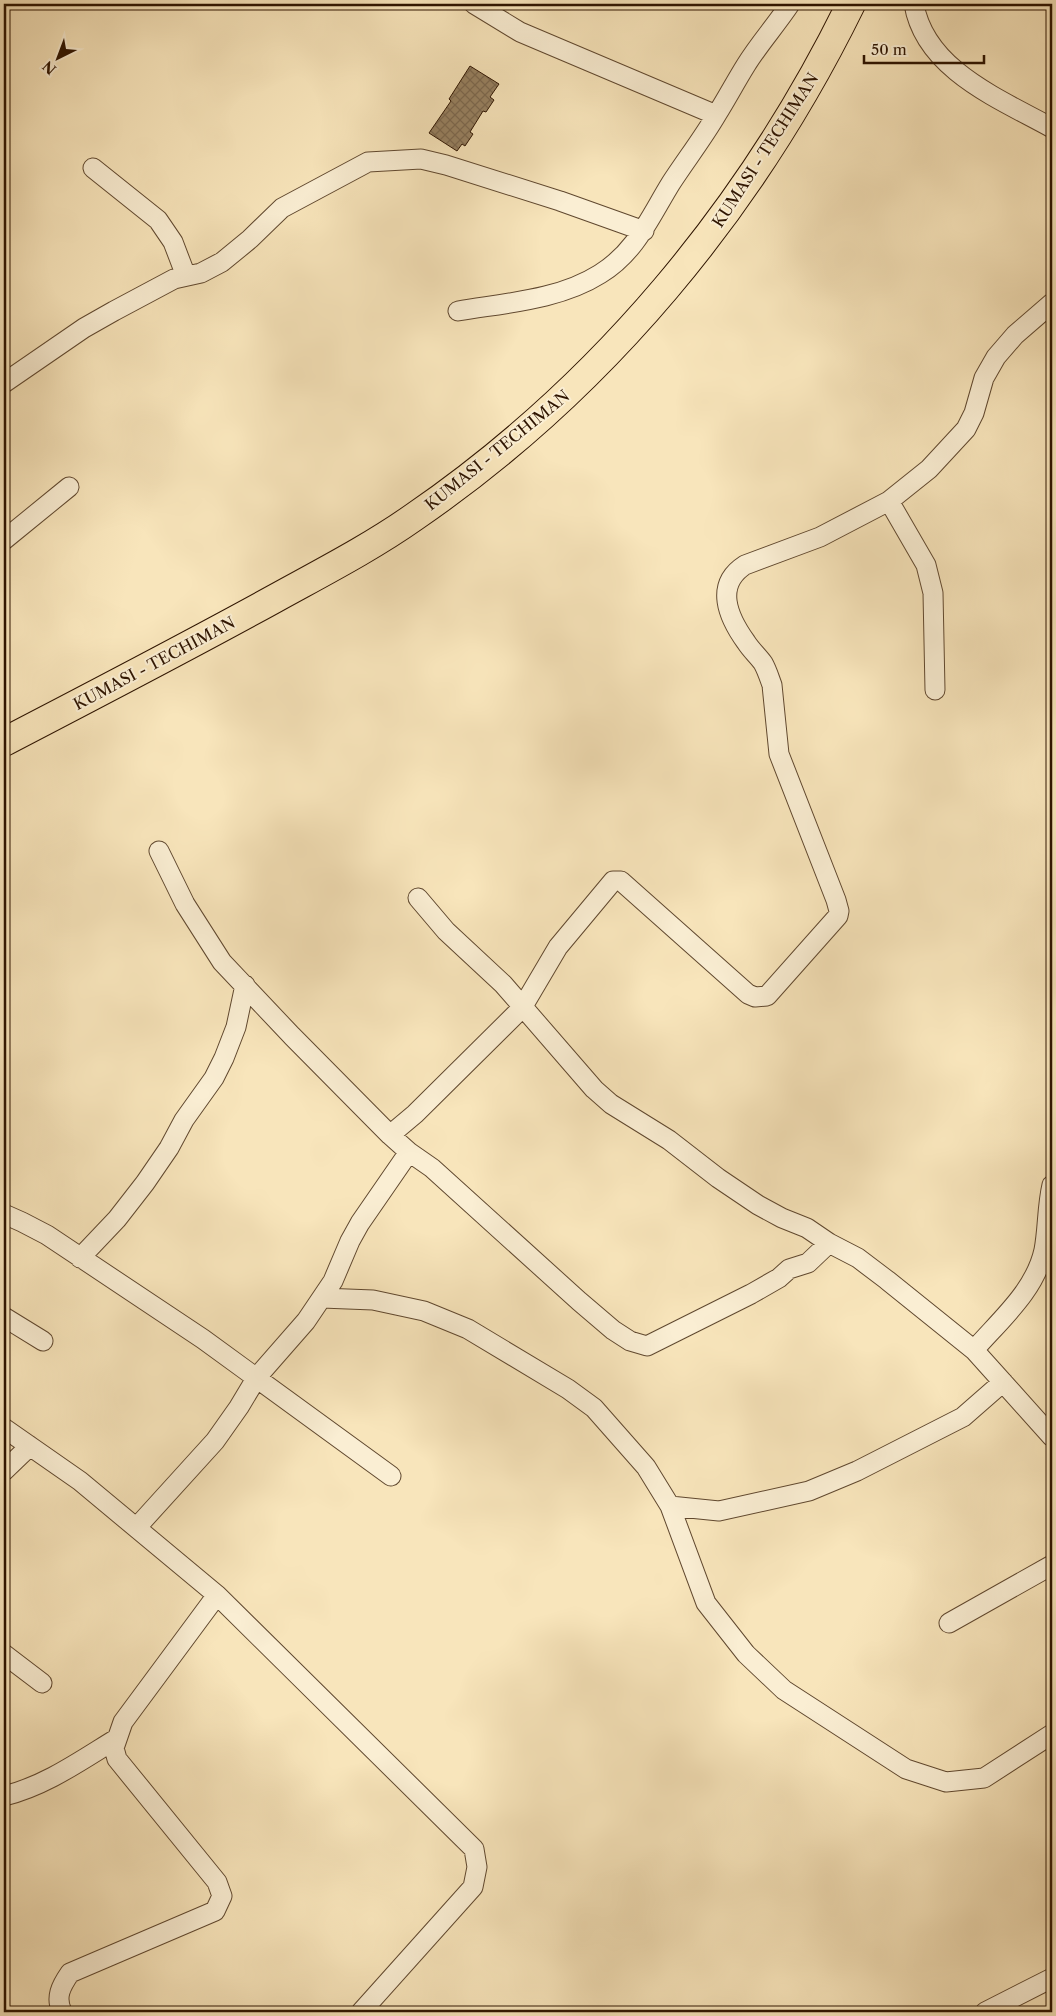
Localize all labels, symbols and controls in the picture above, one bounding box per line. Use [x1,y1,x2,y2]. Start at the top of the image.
north arrow [32,32,82,82]
scale bar [864,32,984,64]
text: 50 m [871,40,907,59]
text: N [39,57,60,78]
street label: KUMASI - TECHIMAN [708,69,822,231]
street label: KUMASI - TECHIMAN [421,386,573,514]
street label: KUMASI - TECHIMAN [70,612,238,714]

